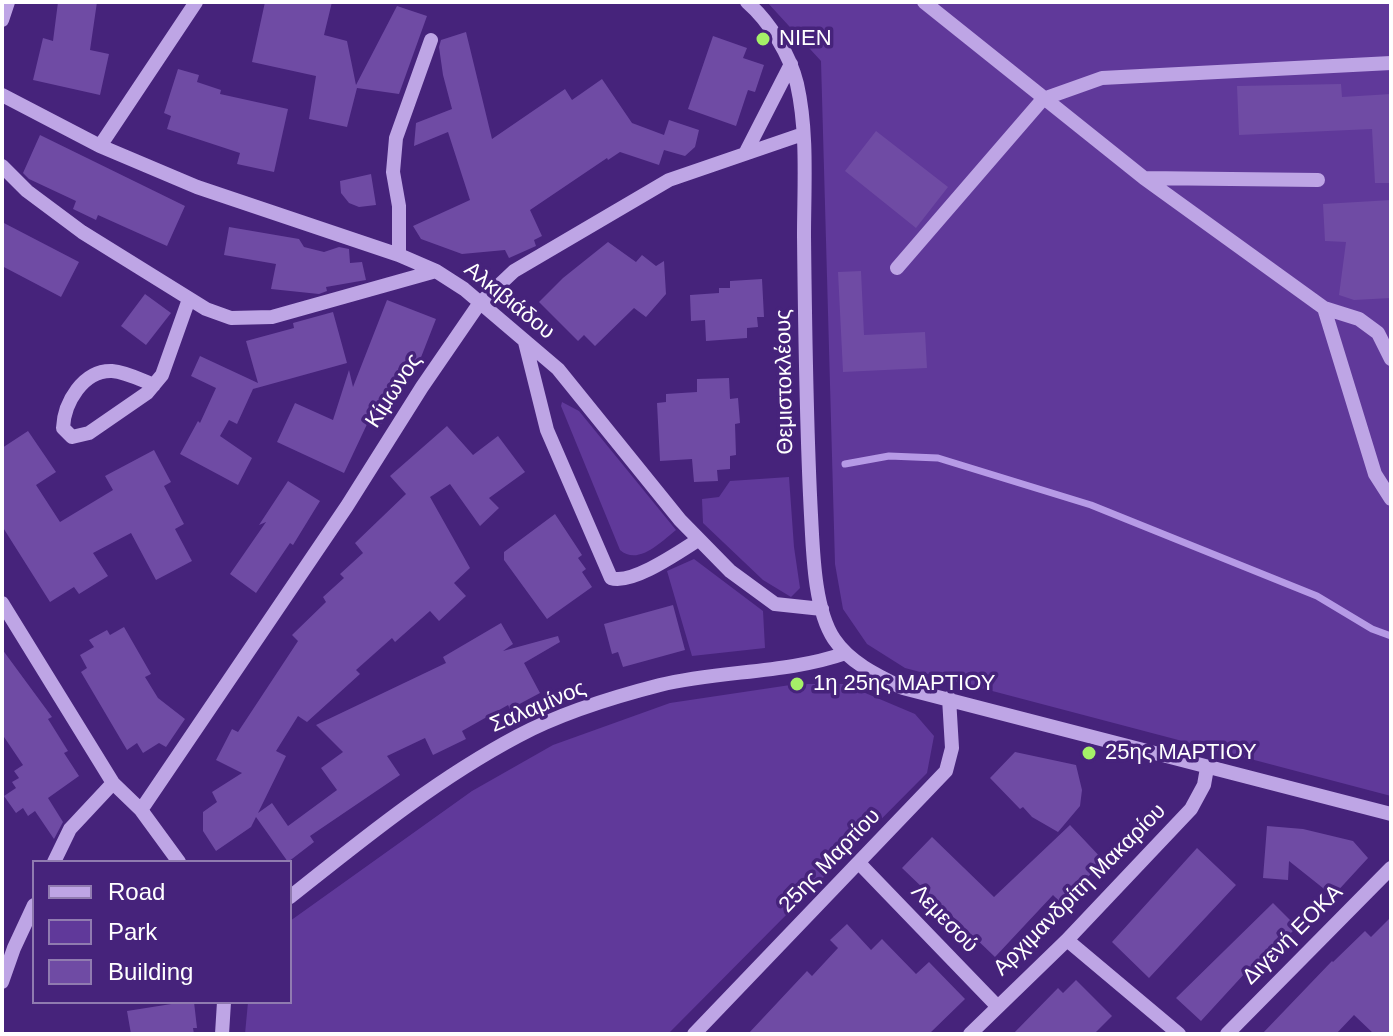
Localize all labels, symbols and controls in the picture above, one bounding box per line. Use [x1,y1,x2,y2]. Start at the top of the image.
place label: ΝΙΕΝ [779,26,832,52]
marker: ΝΙΕΝ [754,30,772,48]
street label: Αλκιβιάδου [459,257,559,345]
street label: Θεμιστοκλέους [771,309,799,455]
street label: Κίμωνος [360,349,428,433]
place label: 1η 25ης ΜΑΡΤΙΟΥ [813,671,995,697]
street label: Σαλαμίνος [486,675,590,739]
marker: 1η 25ης ΜΑΡΤΙΟΥ [788,675,806,693]
place label: 25ης ΜΑΡΤΙΟΥ [1105,740,1257,766]
marker: 25ης ΜΑΡΤΙΟΥ [1080,744,1098,762]
street label: Αρχιμανδρίτη Μακαρίου [988,798,1172,982]
street label: 25ης Μαρτίου [774,803,886,919]
legend [32,860,292,1004]
text: Road [108,878,165,905]
street label: Λεμεσού [905,879,983,959]
street label: Διγενή ΕΟΚΑ [1237,879,1349,991]
text: Park [108,918,157,945]
text: Building [108,958,193,985]

